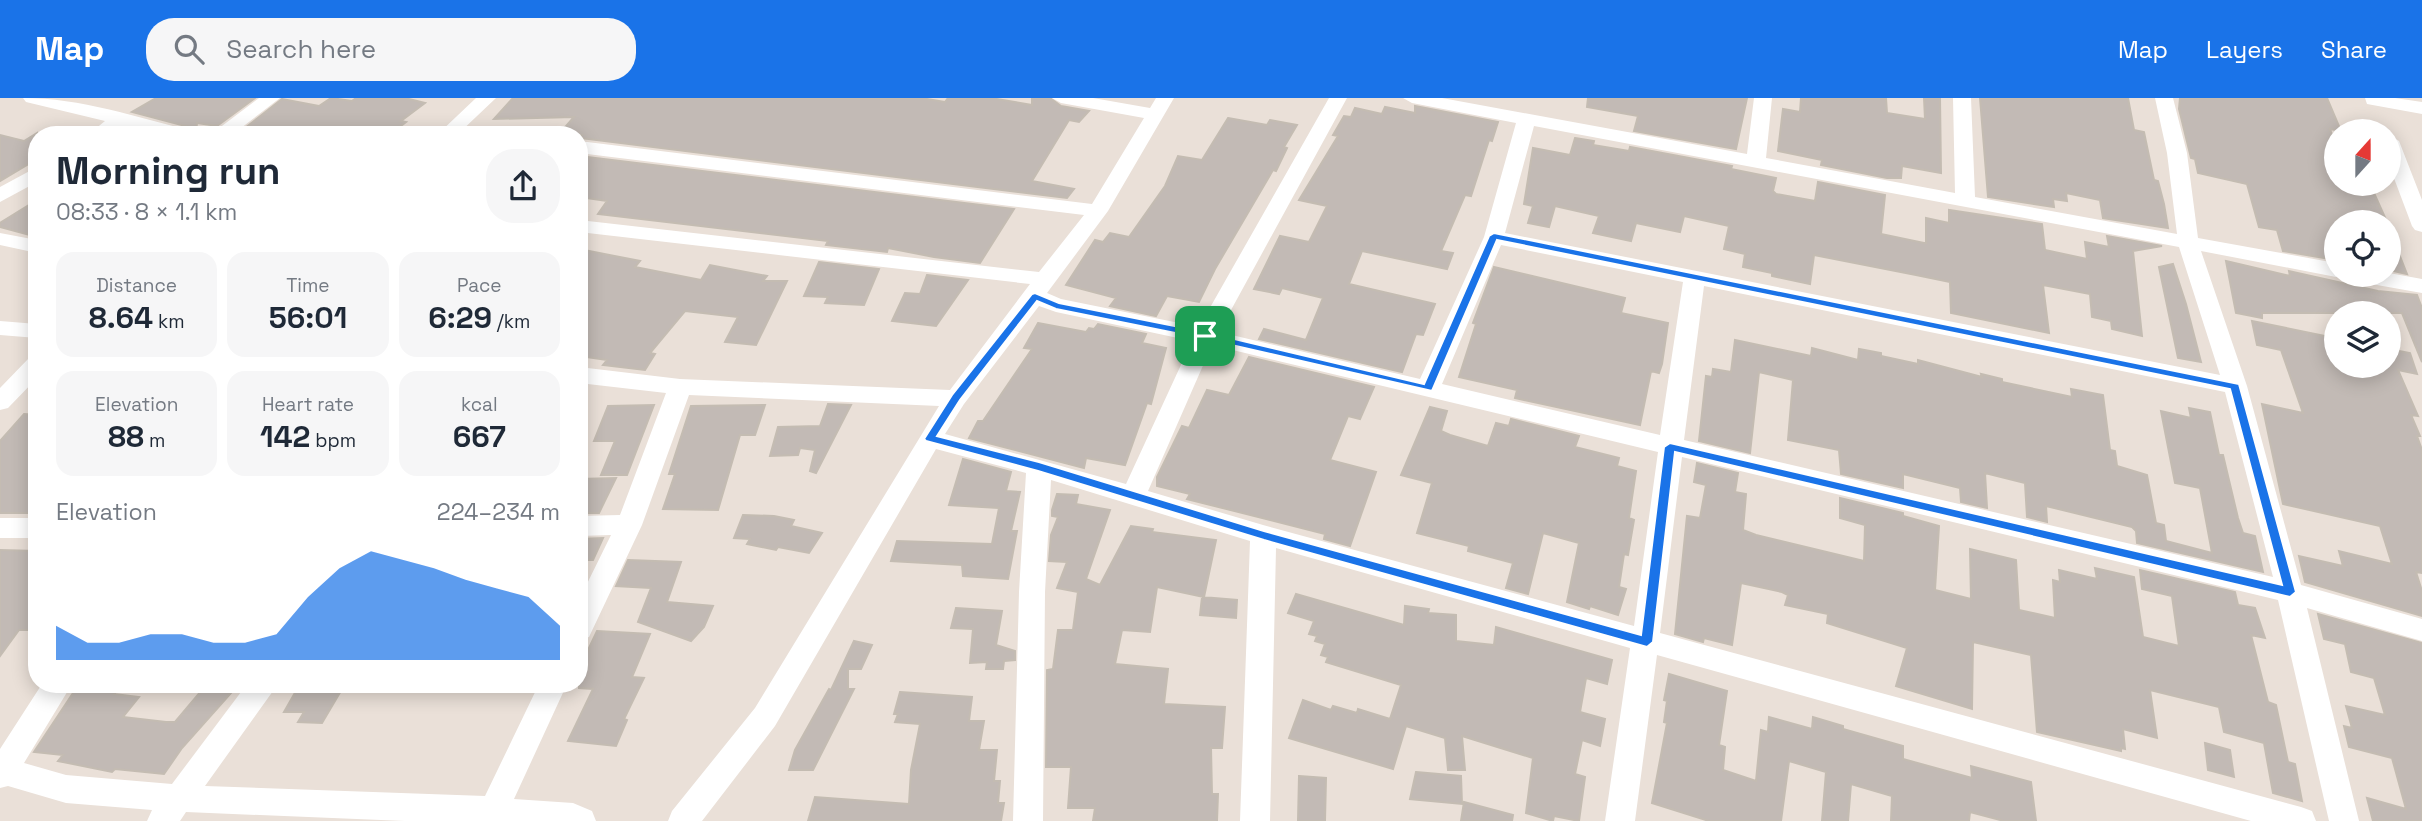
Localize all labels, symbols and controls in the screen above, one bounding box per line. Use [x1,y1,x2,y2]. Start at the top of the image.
search box [146,18,636,81]
text: Map [35,28,104,70]
icon: search [170,30,208,68]
text: Search here [226,32,376,66]
text: Map [2118,34,2168,65]
text: Layers [2206,34,2283,65]
text: Share [2321,34,2387,65]
north arrow [2324,119,2401,196]
map controls [2324,119,2401,378]
text: Morning run [56,147,281,195]
button: share [486,149,560,223]
text: 08:33 · 8 × 1.1 km [56,197,237,227]
button: locate [2324,210,2401,287]
text: Distance [96,273,177,298]
text: Time [286,273,330,298]
text: Pace [457,273,502,298]
text: 8.64 [89,298,153,337]
text: 56:01 [269,298,347,337]
text: 6:29 [428,298,492,337]
button: layers [2324,301,2401,378]
pin [1175,306,1235,366]
text: km [153,309,185,334]
text: /km [492,309,530,334]
icon: arrive [1186,317,1224,355]
text: Elevation [95,392,178,417]
text: Heart rate [262,392,354,417]
text: kcal [461,392,498,417]
text: 88 [108,417,144,456]
text: 142 [260,417,310,456]
text: 667 [453,417,506,456]
text: m [144,428,165,453]
text: bpm [310,428,356,453]
text: Elevation [56,497,157,527]
text: 224–234 m [437,497,560,527]

